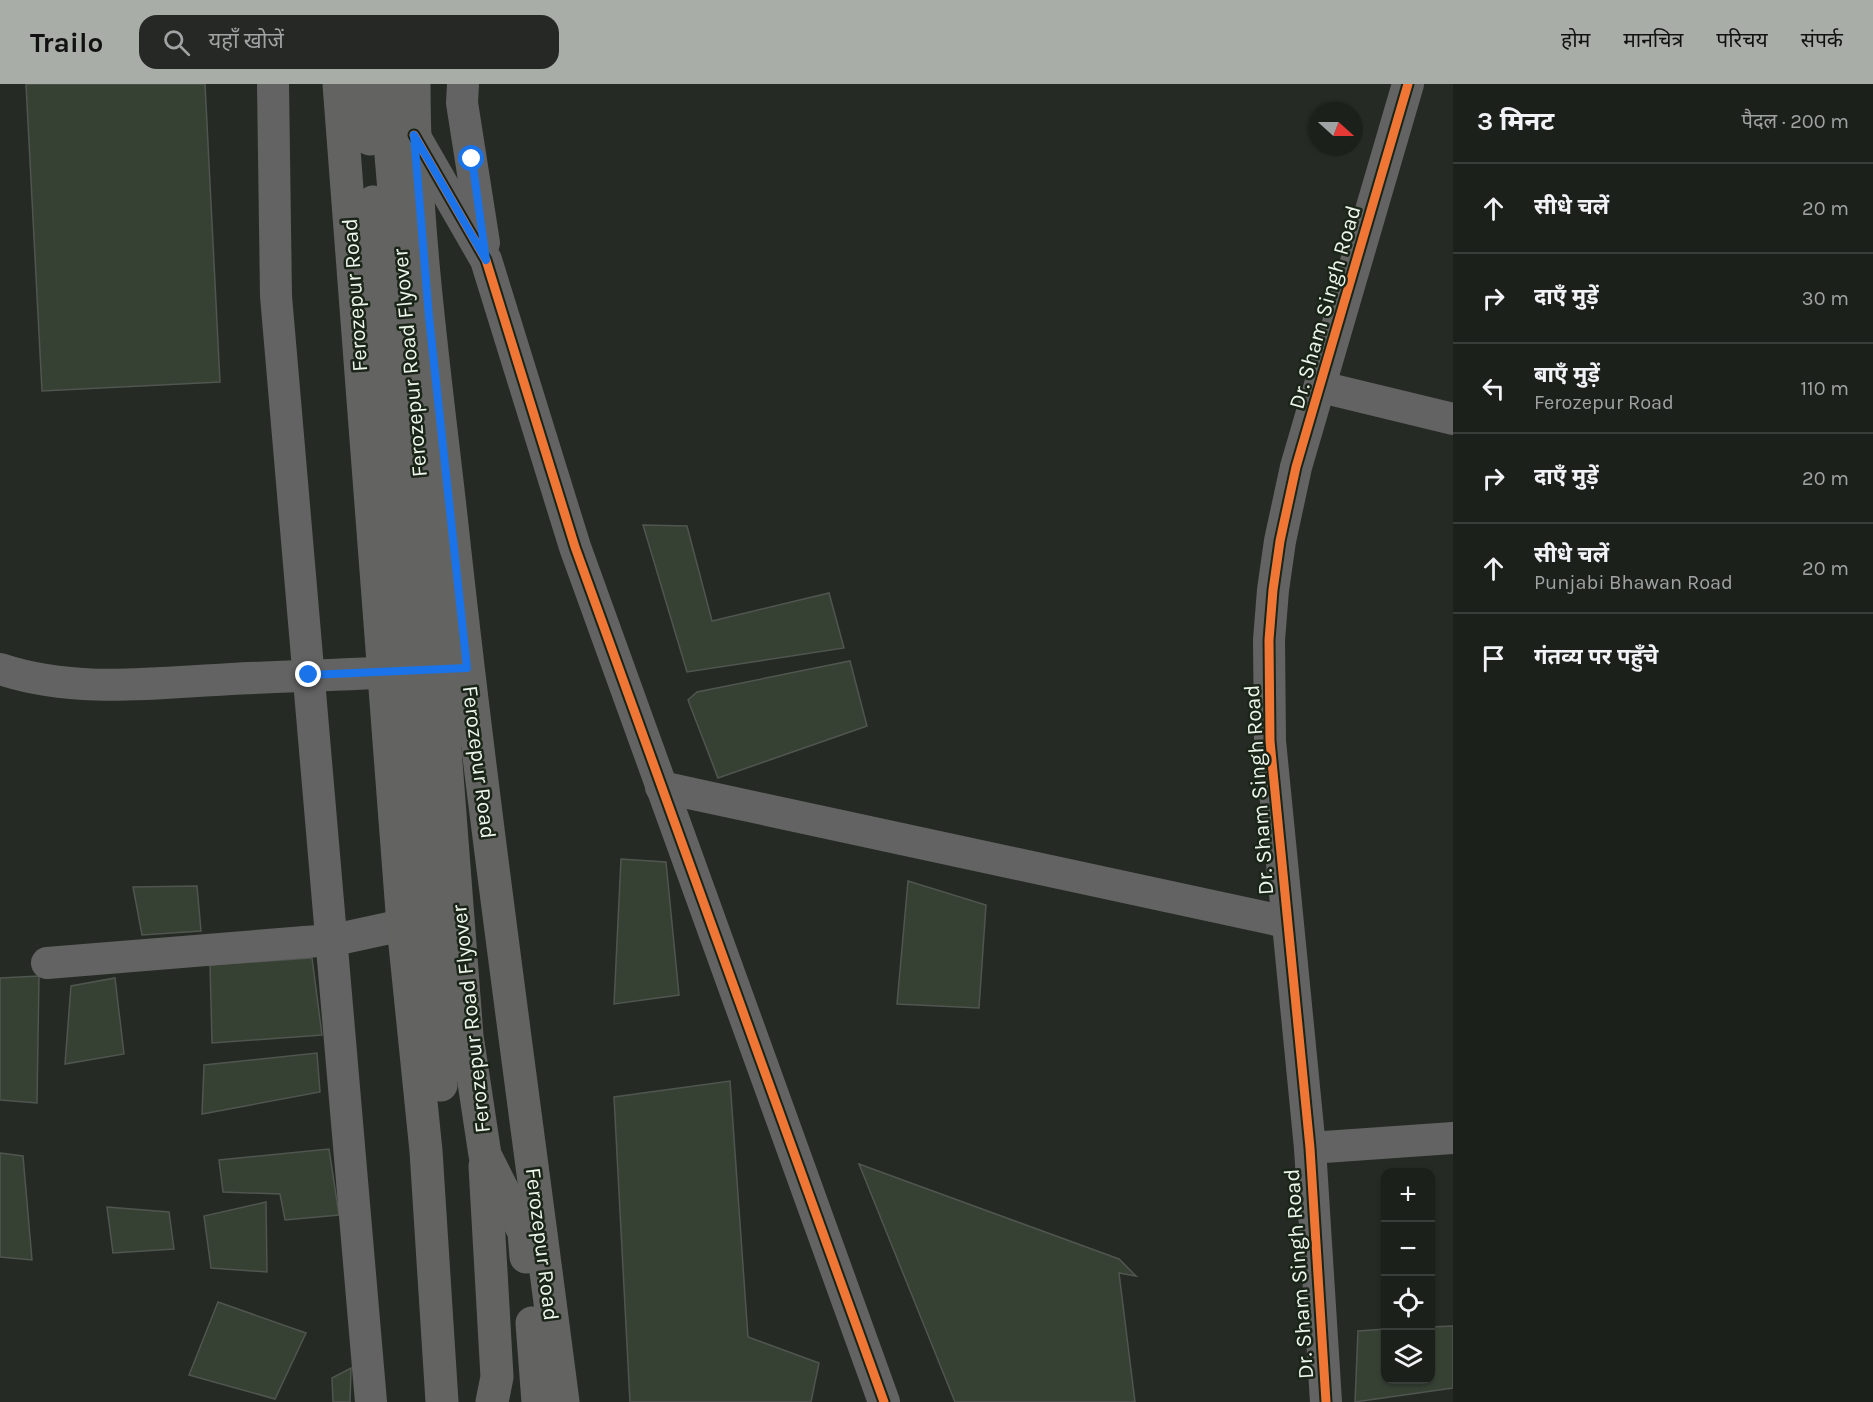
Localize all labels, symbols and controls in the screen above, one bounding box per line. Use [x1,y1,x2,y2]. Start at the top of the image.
search box [139,15,559,69]
text: Trailo [30,26,103,59]
icon: search [160,26,193,59]
text: यहाँ खोजें [208,28,284,54]
text: होम [1561,28,1590,52]
text: मानचित्र [1623,28,1683,52]
text: परिचय [1716,28,1768,52]
text: संपर्क [1801,28,1843,52]
north arrow [1309,102,1363,156]
text: 3 मिनट [1477,106,1554,137]
text: पैदल · 200 m [1742,110,1849,133]
route start [458,145,484,171]
icon: ahead [1477,192,1510,225]
text: सीधे चलें [1534,194,1609,220]
text: 20 m [1802,197,1849,220]
street label: Dr. Sham Singh Road [1283,202,1367,412]
street label: Ferozepur Road [337,217,373,373]
street label: Ferozepur Road Flyover [387,247,433,478]
icon: right [1477,282,1510,315]
text: दाएँ मुड़ें [1534,284,1599,310]
text: 30 m [1802,287,1849,310]
text: बाएँ मुड़ें [1534,362,1600,388]
icon: left [1477,372,1510,405]
text: 110 m [1800,377,1849,400]
text: Ferozepur Road [1534,391,1674,414]
icon: right [1477,462,1510,495]
text: दाएँ मुड़ें [1534,464,1599,490]
text: 20 m [1802,467,1849,490]
text: सीधे चलें [1534,542,1609,568]
icon: ahead [1477,552,1510,585]
text: 20 m [1802,557,1849,580]
text: Punjabi Bhawan Road [1534,571,1733,594]
icon: arrive [1477,642,1510,675]
text: गंतव्य पर पहुँचे [1534,644,1658,670]
route end [295,661,321,687]
street label: Ferozepur Road [457,684,501,840]
street label: Dr. Sham Singh Road [1239,684,1279,896]
street label: Ferozepur Road Flyover [446,903,496,1134]
street label: Ferozepur Road [520,1166,564,1322]
street label: Dr. Sham Singh Road [1279,1168,1319,1380]
map controls [1381,1168,1435,1384]
button: + [1381,1168,1435,1222]
button: − [1381,1222,1435,1276]
button: locate [1381,1276,1435,1330]
button: layers [1381,1330,1435,1384]

